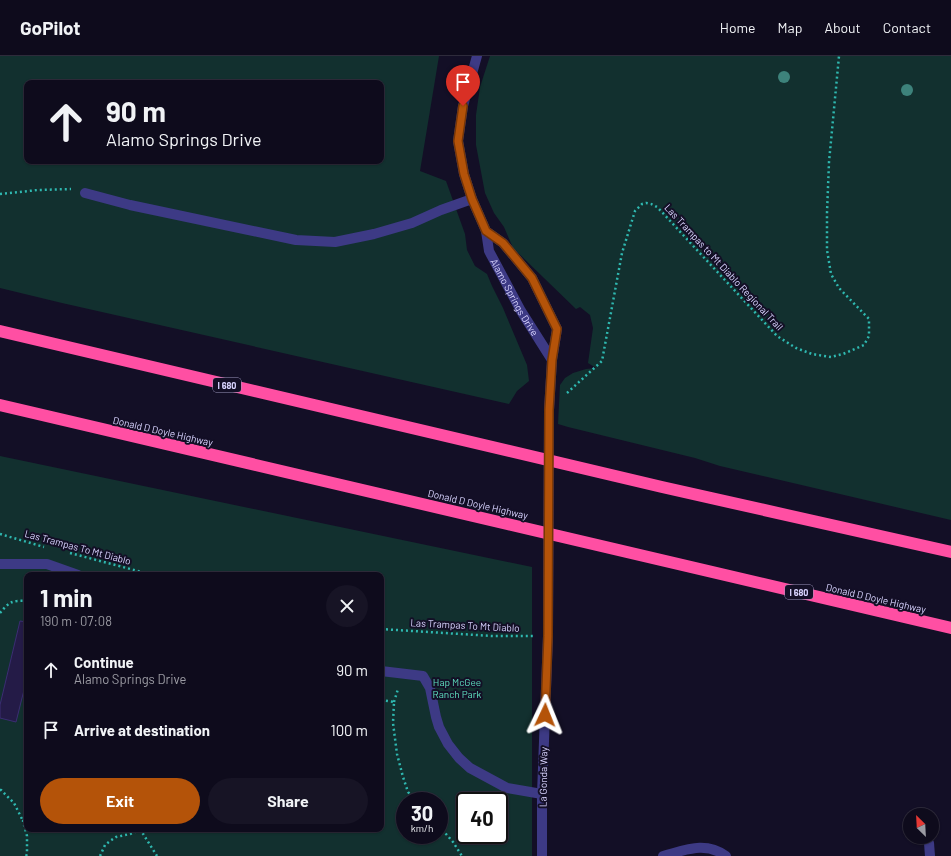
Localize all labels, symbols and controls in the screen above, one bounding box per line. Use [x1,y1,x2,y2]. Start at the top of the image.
text: GoPilot [20,16,81,39]
text: Home [720,19,756,36]
text: Map [778,19,802,36]
text: About [824,19,861,36]
text: Contact [883,19,931,36]
pin [446,65,480,106]
icon: arrive [452,71,474,93]
text: 90 m [106,94,166,128]
icon: ahead [40,96,92,148]
text: Alamo Springs Drive [106,128,262,150]
street label: Las Trampas to Mt Diablo Regional Trail [662,201,786,333]
street label: Alamo Springs Drive [488,257,541,338]
road number: I 680 [213,378,241,392]
street label: Donald D Doyle Highway [112,414,215,448]
street label: Donald D Doyle Highway [427,487,530,521]
street label: Las Trampas To Mt Diablo [24,527,132,567]
street label: Donald D Doyle Highway [825,581,928,615]
text: 1 min [40,583,93,612]
button: close [326,585,368,627]
road number: I 680 [785,585,813,599]
text: 190 m · 07:08 [40,613,112,629]
street label: Las Trampas To Mt Diablo [410,616,520,634]
text: Continue [74,653,134,671]
icon: ahead [40,659,62,681]
text: 90 m [336,661,368,679]
text: Alamo Springs Drive [74,671,186,687]
park label: Hap McGee Ranch Park [433,676,481,700]
position arrow [524,694,566,736]
icon: arrive [40,719,62,741]
text: Arrive at destination [74,721,210,739]
text: 100 m [330,721,368,739]
street label: La Gonda Way [536,746,550,807]
button: Exit [40,778,200,824]
button: Share [208,778,368,824]
speed limit sign: 40 [456,792,508,844]
text: 30 [411,801,433,825]
north arrow [903,808,939,844]
map controls [903,808,939,844]
text: km/h [411,822,433,834]

